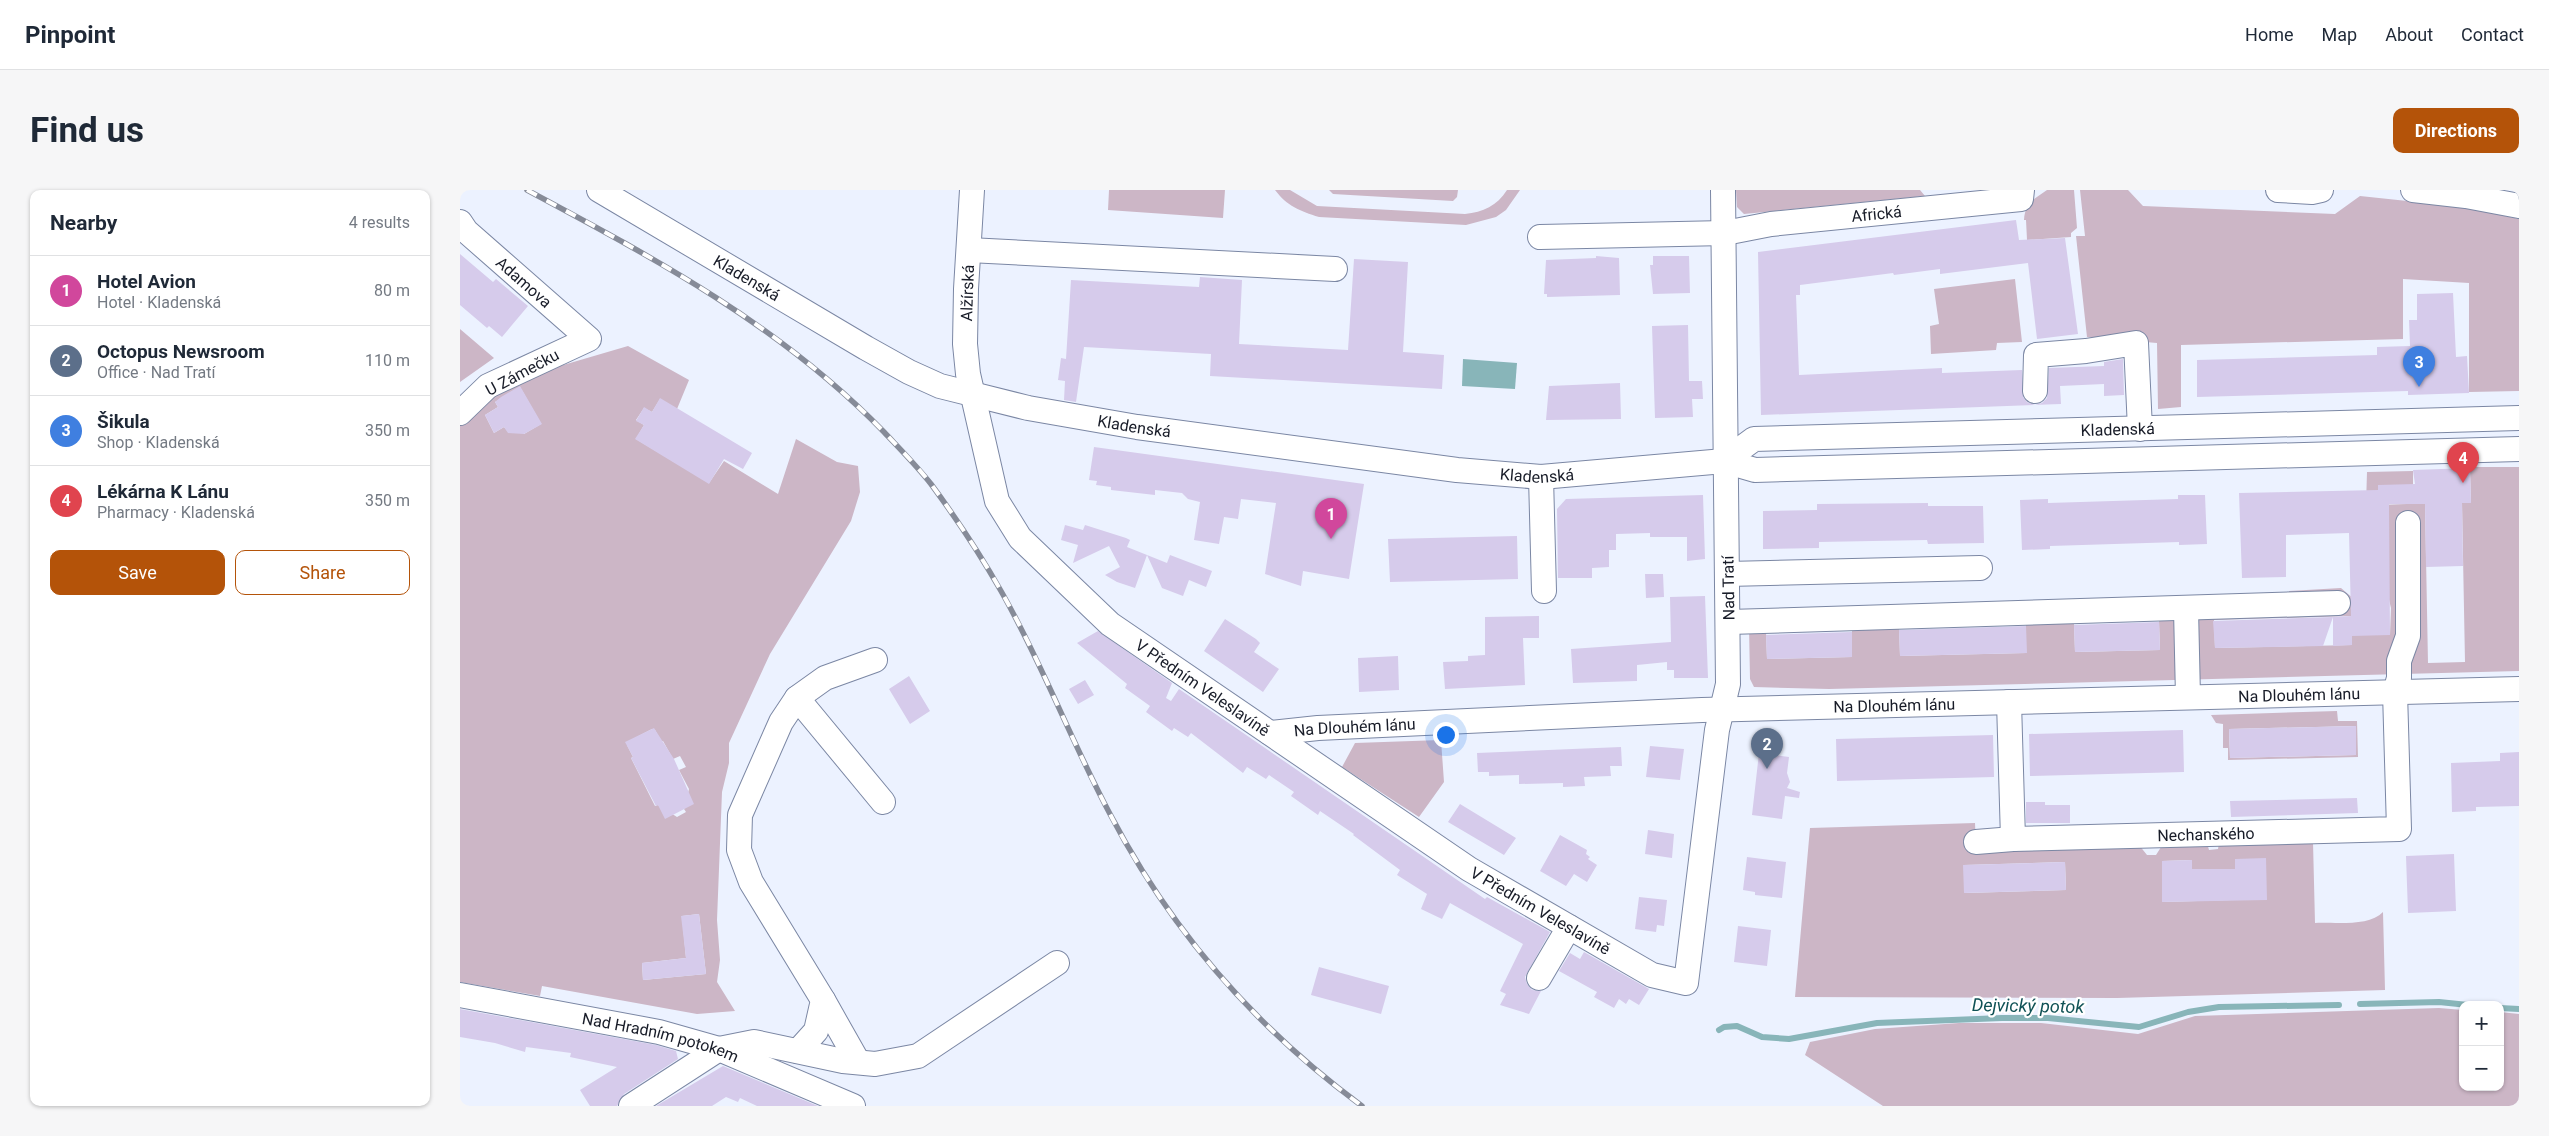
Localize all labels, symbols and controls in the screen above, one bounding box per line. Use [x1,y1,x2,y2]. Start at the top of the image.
text: Pinpoint [25,21,115,49]
text: Home [2245,24,2294,45]
text: Map [2322,24,2357,45]
text: About [2385,24,2433,45]
text: Contact [2461,24,2524,45]
button: Directions [2393,108,2519,153]
text: Find us [30,110,144,151]
street label: Africká [1851,202,1903,226]
text: Nearby [50,211,117,235]
text: 4 results [349,213,410,232]
street label: Kladenská [710,251,783,305]
street label: Adamova [492,253,555,312]
street label: Alžírská [957,264,978,322]
text: Hotel Avion [97,270,196,293]
text: 1 [61,281,71,300]
text: 80 m [374,281,410,300]
text: Hotel · Kladenská [97,293,221,312]
text: Octopus Newsroom [97,340,265,363]
street label: U Zámečku [482,345,562,400]
pin: 3 [2403,346,2435,387]
text: 2 [61,351,71,370]
text: 110 m [365,351,410,370]
text: Office · Nad Tratí [97,363,215,382]
text: Šikula [97,410,150,433]
street label: Kladenská [1096,411,1172,441]
street label: Kladenská [2080,419,2155,440]
text: 3 [61,421,71,440]
text: 350 m [365,421,410,440]
text: Shop · Kladenská [97,433,220,452]
pin: 4 [2447,442,2479,483]
street label: Kladenská [1499,465,1575,487]
text: Lékárna K Lánu [97,480,229,503]
text: 4 [61,491,71,510]
text: 350 m [365,491,410,510]
pin: 1 [1315,498,1347,539]
text: Pharmacy · Kladenská [97,503,255,522]
button: Save [50,550,225,595]
button: Share [235,550,410,595]
street label: Nad Tratí [1718,554,1739,621]
street label: V Předním Veleslavíně [1132,635,1273,740]
street label: Na Dlouhém lánu [2238,684,2360,706]
street label: Na Dlouhém lánu [1833,694,1955,717]
street label: Na Dlouhém lánu [1293,714,1416,740]
your location [1433,722,1459,748]
pin: 2 [1751,728,1783,769]
street label: Nechanského [2157,824,2255,845]
street label: V Předním Veleslavíně [1467,863,1614,959]
water label: Dejvický potok [1972,994,2086,1017]
map controls [2459,1001,2504,1091]
button: + [2459,1001,2504,1046]
street label: Nad Hradním potokem [581,1009,742,1066]
button: − [2459,1046,2504,1091]

